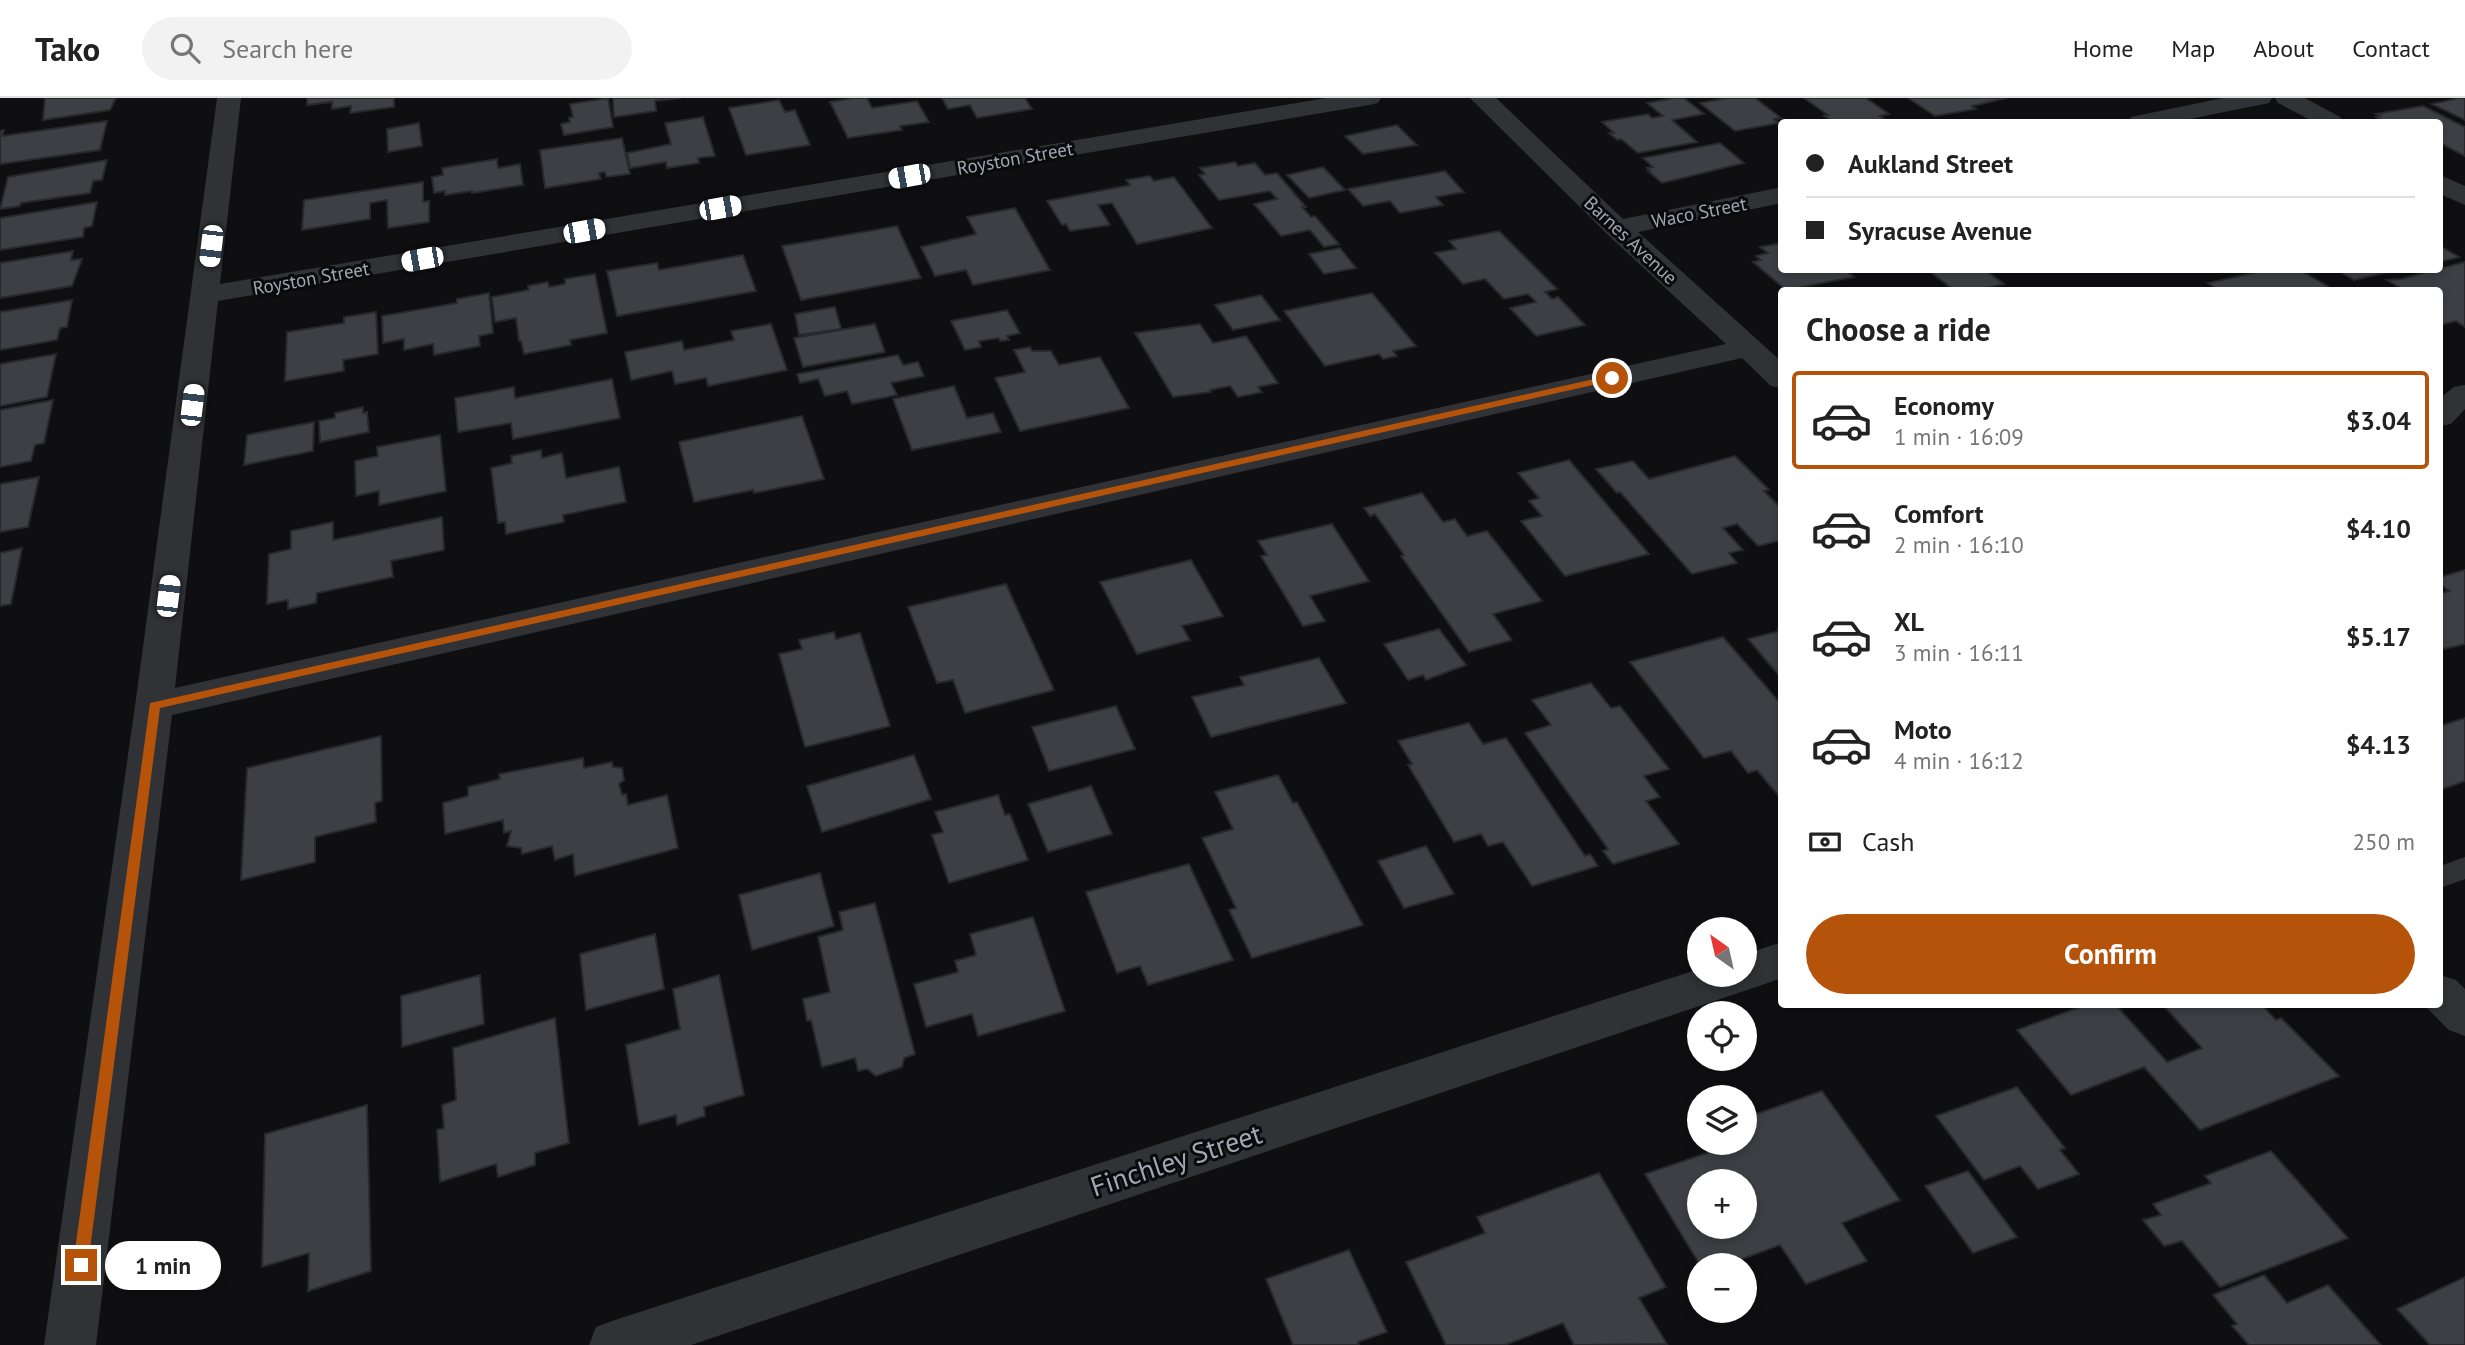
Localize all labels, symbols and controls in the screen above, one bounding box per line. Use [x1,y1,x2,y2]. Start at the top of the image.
search box [142,17,632,80]
text: Tako [35,27,100,70]
icon: search [166,29,204,67]
text: Search here [222,32,353,65]
text: Home [2073,33,2133,64]
text: Map [2171,33,2215,64]
text: About [2253,33,2314,64]
text: Contact [2352,33,2430,64]
street label: Royston Street [955,136,1076,180]
text: Aukland Street [1848,147,2013,180]
car [887,162,932,190]
street label: Barnes Avenue [1579,191,1683,289]
street label: Waco Street [1649,191,1749,233]
car [698,194,743,222]
text: Syracuse Avenue [1848,214,2032,247]
car [562,217,607,245]
car [199,224,224,268]
car [400,245,445,273]
street label: Royston Street [251,256,372,300]
text: Choose a ride [1806,308,1991,350]
route start [1596,362,1628,394]
car [180,383,205,427]
icon: car [1810,389,1873,452]
text: Economy [1894,389,1994,422]
text: $3.04 [2346,404,2411,437]
text: 1 min · 16:09 [1894,422,2024,451]
icon: car [1810,497,1873,560]
text: Comfort [1894,497,1984,530]
text: $4.10 [2346,512,2411,545]
text: 2 min · 16:10 [1894,530,2024,559]
car [156,574,181,618]
icon: car [1810,605,1873,668]
text: XL [1894,605,1924,638]
text: $5.17 [2346,620,2411,653]
text: 3 min · 16:11 [1894,638,2024,667]
icon: car [1810,713,1873,776]
text: Moto [1894,713,1952,746]
text: $4.13 [2346,728,2411,761]
text: 4 min · 16:12 [1894,746,2024,775]
icon: cash [1806,823,1844,861]
text: Cash [1862,825,1914,858]
text: 250 m [2353,827,2415,856]
button: Confirm [1806,914,2415,994]
north arrow [1687,917,1757,987]
map controls [1687,917,1757,1323]
button: locate [1687,1001,1757,1071]
button: layers [1687,1085,1757,1155]
street label: Finchley Street [1085,1114,1267,1205]
button: + [1687,1169,1757,1239]
callout: 1 min [106,1240,221,1290]
route end [65,1249,97,1281]
text: 1 min [135,1251,191,1280]
button: − [1687,1253,1757,1323]

